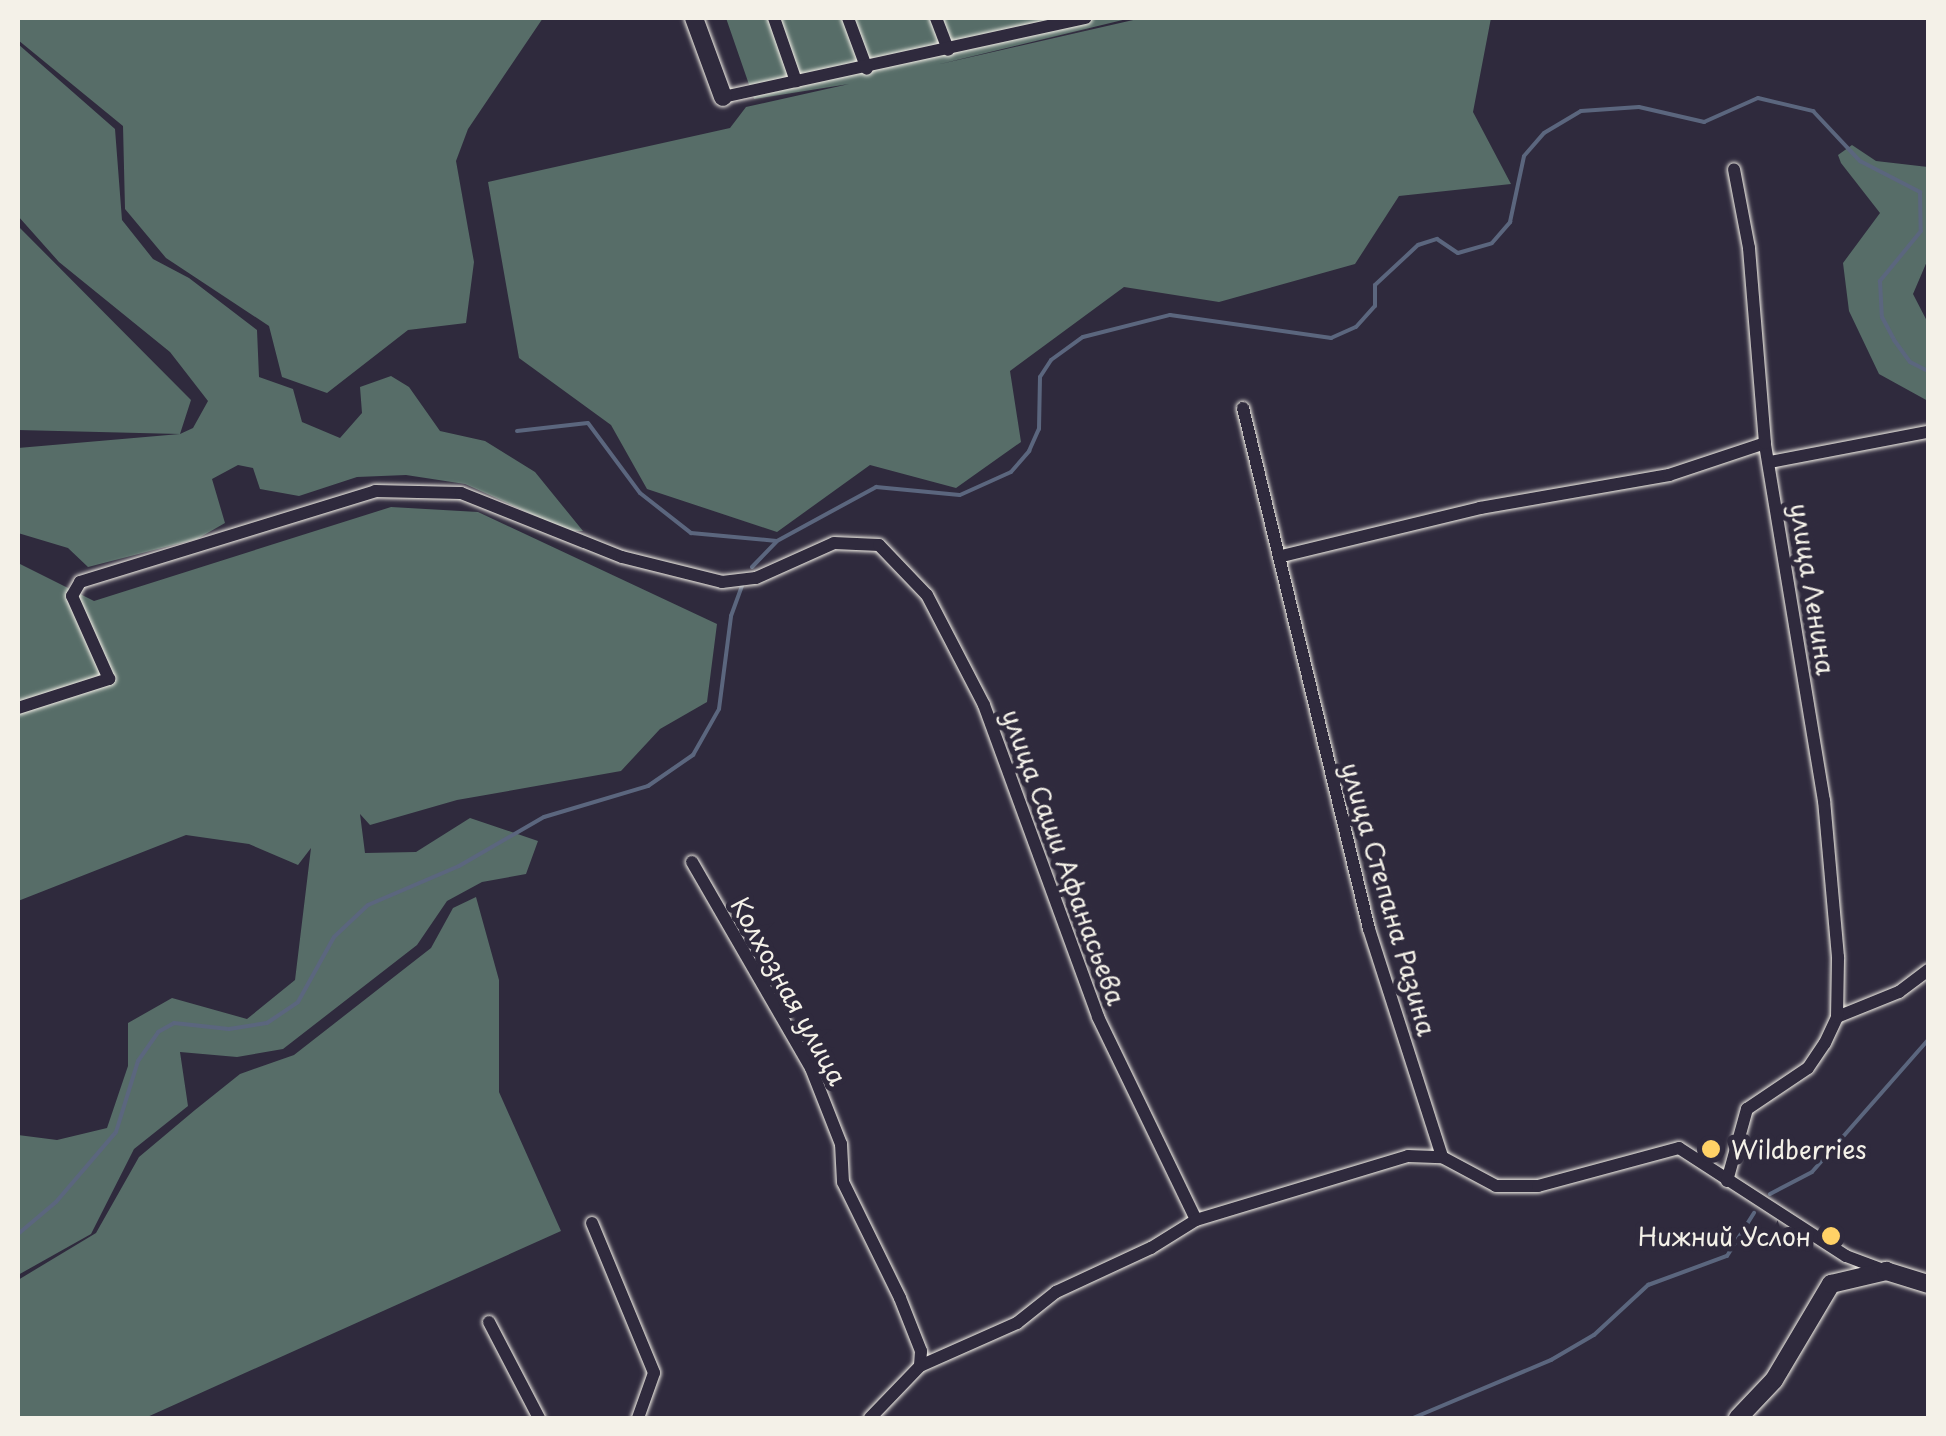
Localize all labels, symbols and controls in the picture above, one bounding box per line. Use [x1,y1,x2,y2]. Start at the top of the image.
street label: улица Ленина [1785,500,1841,678]
street label: улица Саши Афанасьева [996,704,1132,1010]
street label: улица Степана Разина [1335,758,1443,1040]
street label: Колхозная улица [725,891,853,1091]
place label: Wildberries [1731,1134,1867,1164]
marker: Wildberries [1700,1138,1722,1160]
place label: Нижний Услон [1635,1221,1811,1251]
marker: Нижний Услон [1820,1225,1842,1247]

